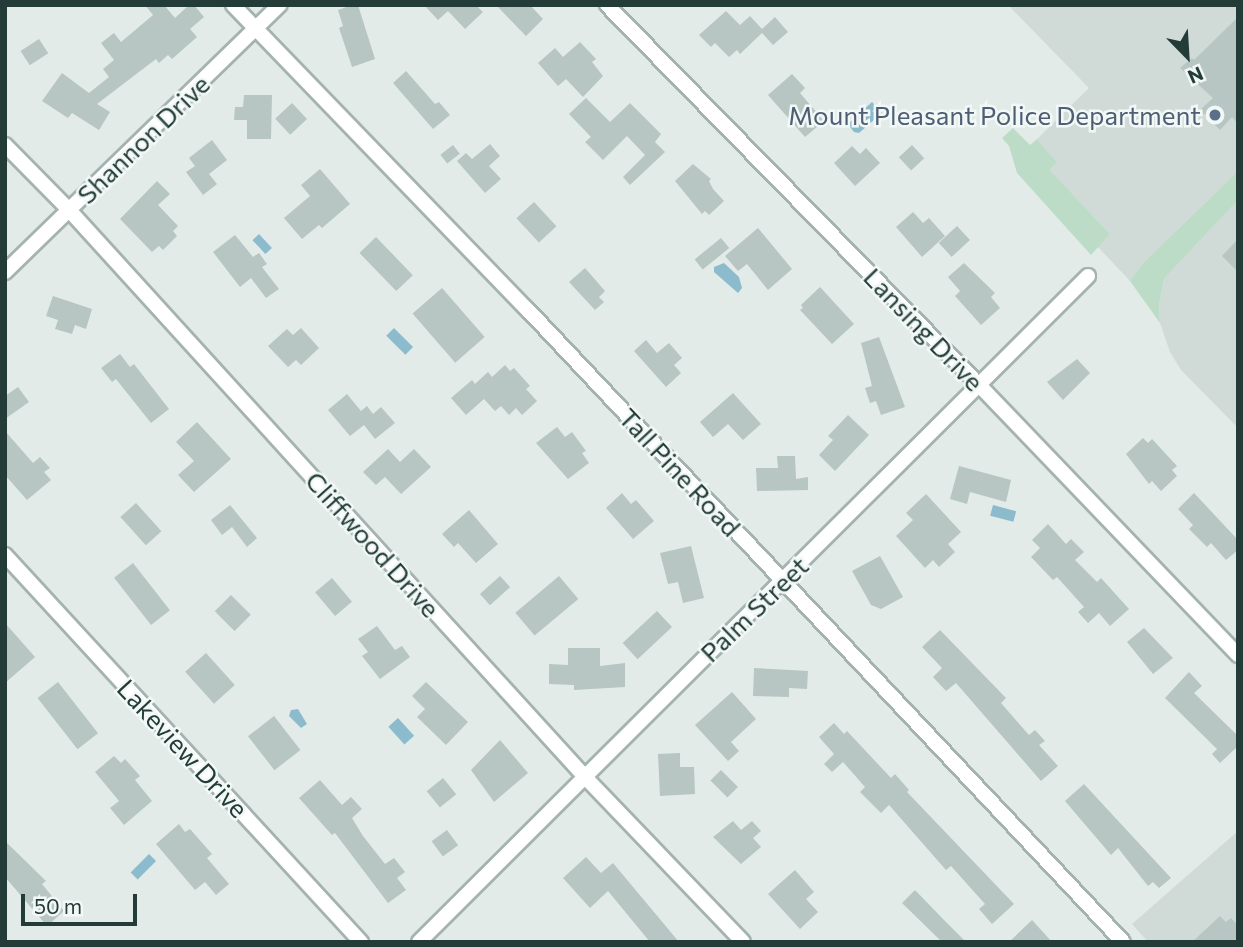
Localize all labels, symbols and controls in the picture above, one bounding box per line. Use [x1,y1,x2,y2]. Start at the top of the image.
north arrow [1152,21,1222,91]
text: N [1185,62,1207,89]
street label: Shannon Drive [70,68,216,210]
place label: Mount Pleasant Police Department [788,99,1201,131]
marker: Mount Pleasant Police Department [1207,107,1223,123]
street label: Lansing Drive [858,261,990,397]
street label: Tall Pine Road [613,402,747,542]
street label: Cliffwood Drive [299,465,447,623]
street label: Palm Street [694,550,814,668]
street label: Lakeview Drive [111,672,255,824]
scale bar [24,880,140,924]
text: 50 m [34,893,82,918]

